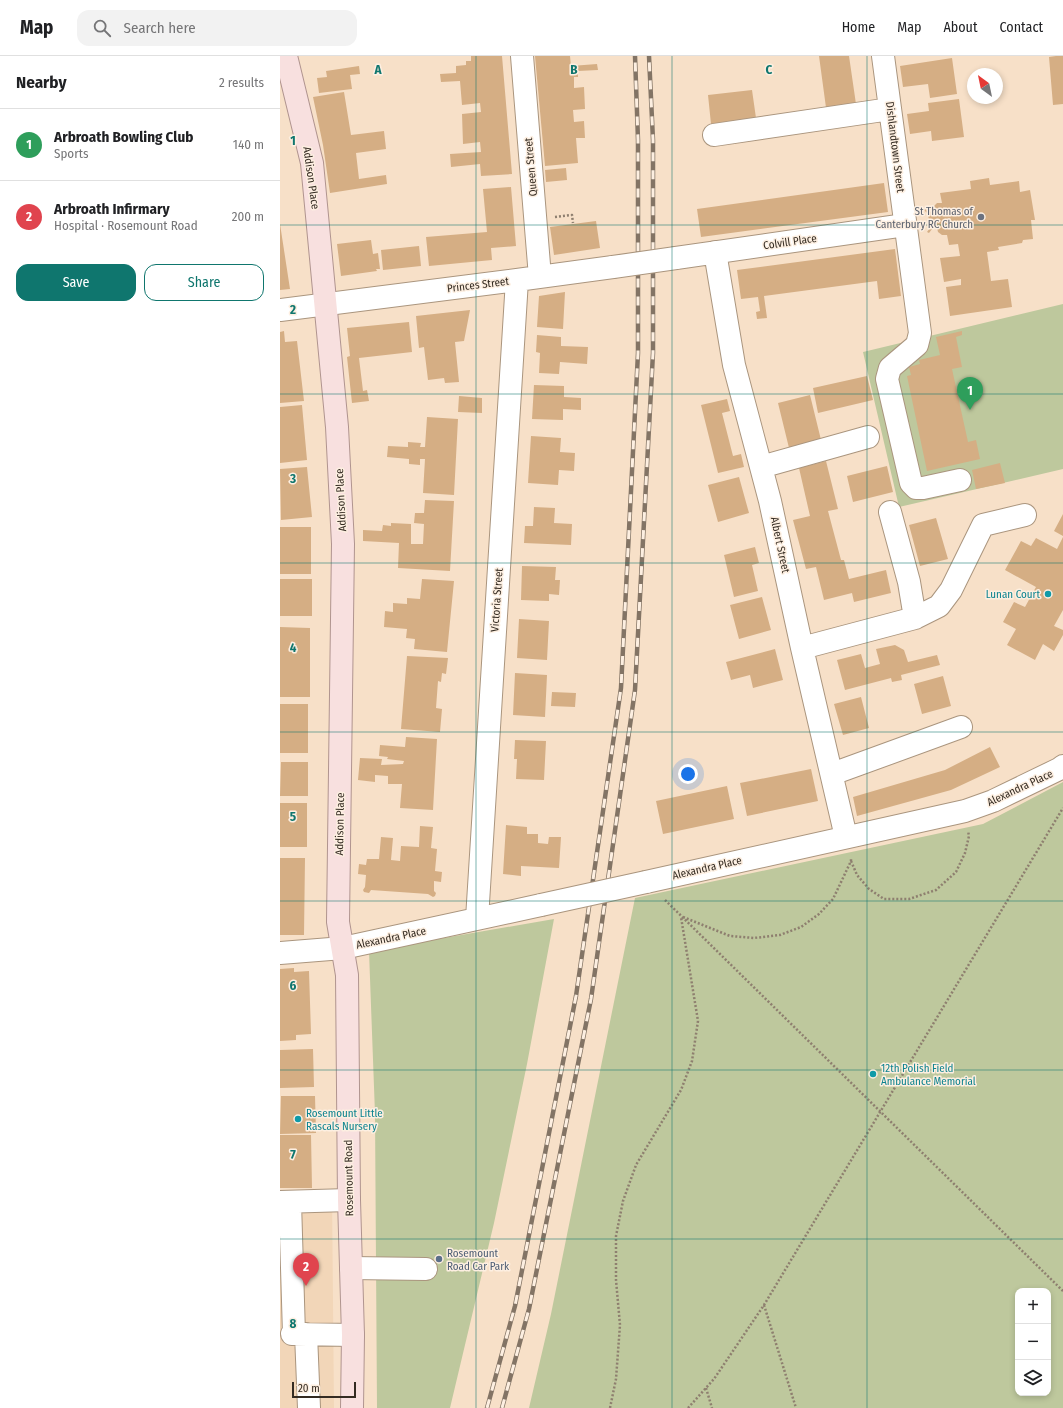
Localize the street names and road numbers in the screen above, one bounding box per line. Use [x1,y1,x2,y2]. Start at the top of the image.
street label: Dishlandtown Street [883,101,907,194]
street label: Queen Street [522,137,540,197]
street label: Addison Place [300,146,322,210]
street label: Colvill Place [762,232,818,252]
street label: Princes Street [446,275,510,295]
street label: Addison Place [333,468,349,532]
street label: Albert Street [768,516,792,575]
street label: Victoria Street [488,567,506,632]
street label: Alexandra Place [985,767,1055,809]
street label: Addison Place [333,792,347,856]
street label: Alexandra Place [671,854,743,882]
street label: Alexandra Place [355,924,427,952]
street label: Rosemount Road [342,1140,356,1216]

